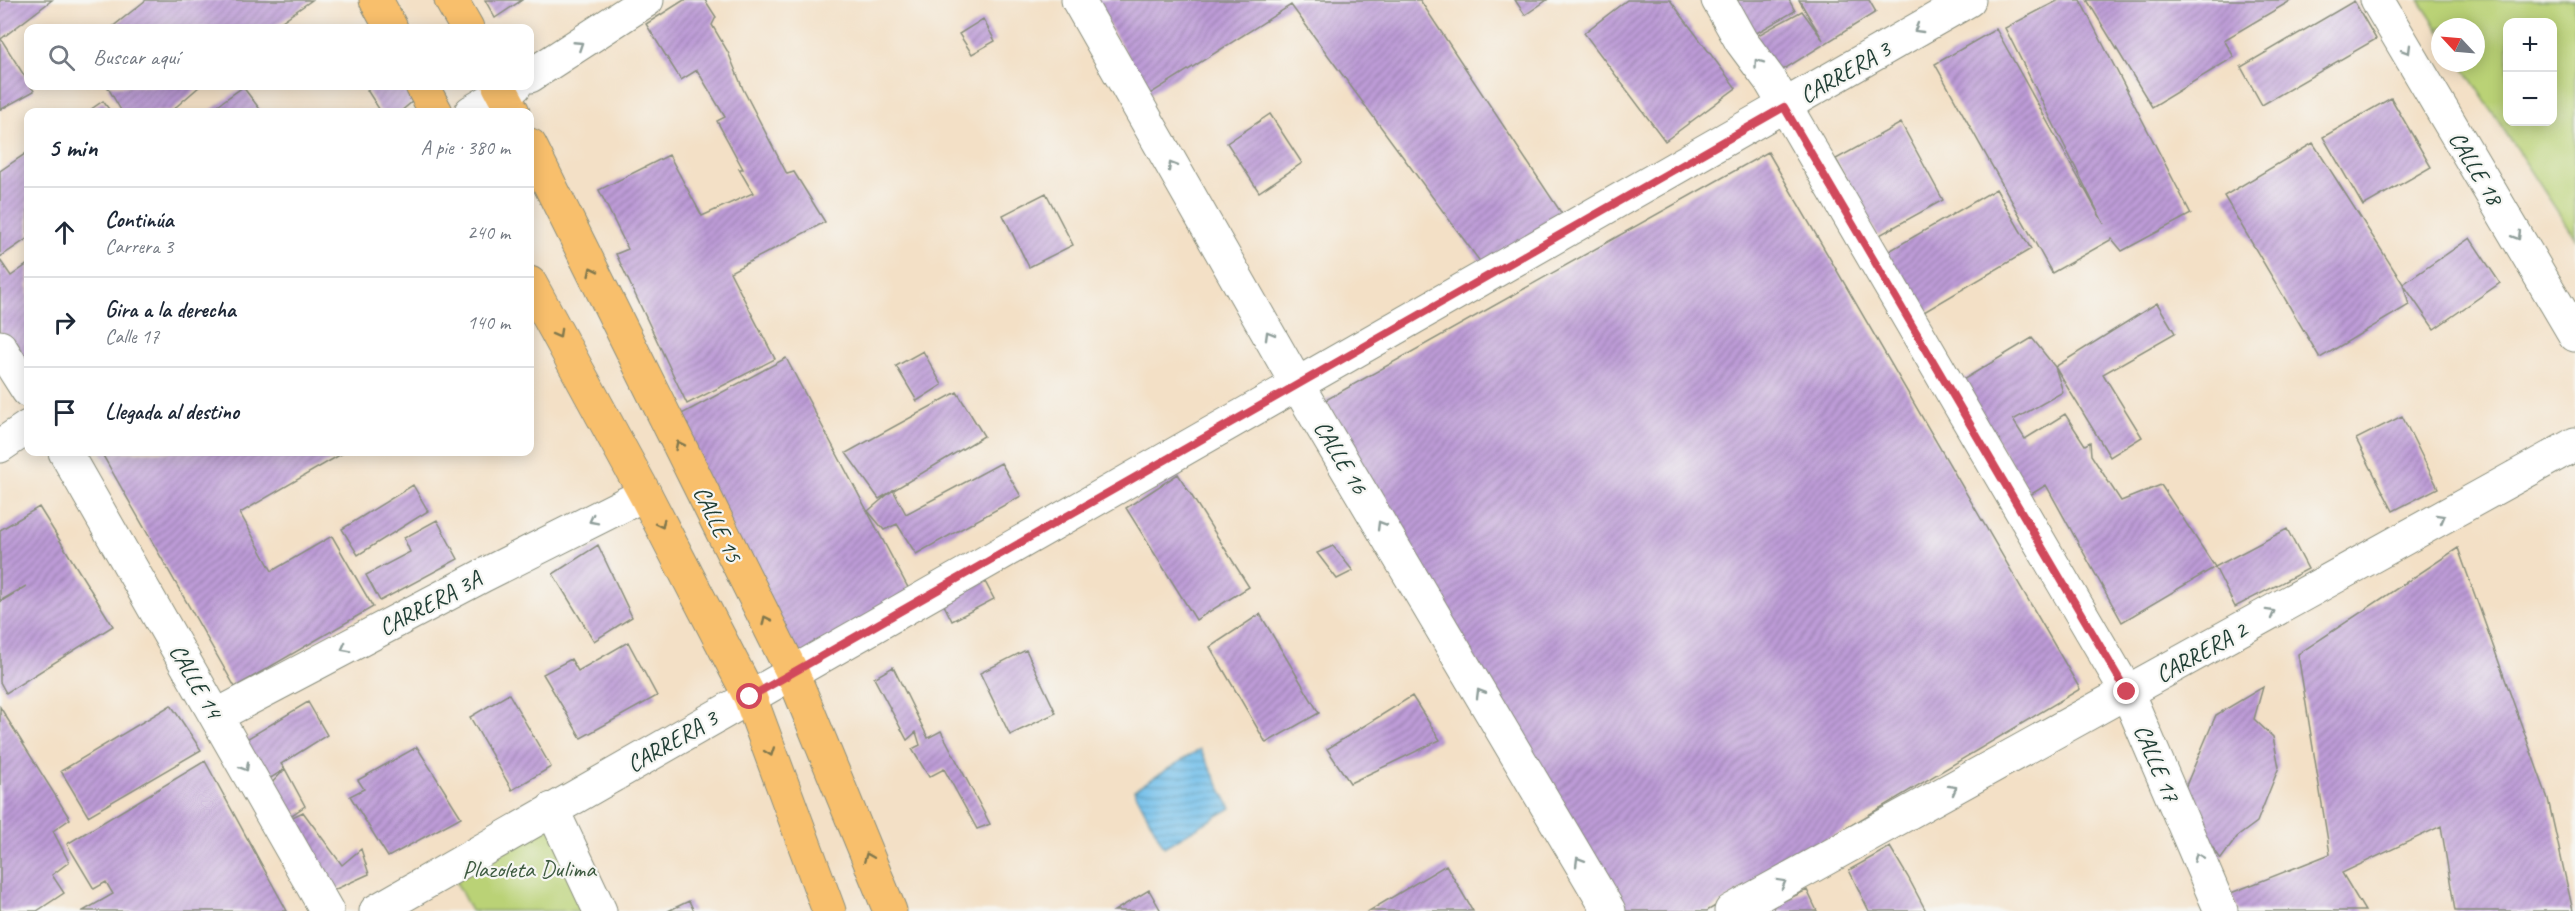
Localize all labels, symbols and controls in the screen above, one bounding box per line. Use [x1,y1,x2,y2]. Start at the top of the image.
north arrow [2431,18,2485,72]
map controls [2503,18,2557,126]
button: + [2503,18,2557,72]
one-way arrow [1914,22,1924,34]
search box [24,24,534,90]
street label: CARRERA 3 [1794,33,1898,110]
icon: search [45,41,78,74]
one-way arrow [572,41,583,52]
text: Buscar aquí [93,43,179,71]
one-way arrow [2400,44,2411,54]
one-way arrow [1754,59,1765,70]
button: − [2503,72,2557,126]
street label: CALLE 18 [2442,126,2511,212]
text: 5 min [48,131,97,164]
text: A pie · 380 m [421,135,510,160]
one-way arrow [1168,162,1180,172]
text: Continúa [105,206,173,234]
icon: ahead [48,216,81,249]
text: 240 m [467,220,510,245]
one-way arrow [2509,230,2521,240]
text: Carrera 3 [105,234,173,259]
one-way arrow [588,266,599,277]
text: Gira a la derecha [105,296,236,324]
icon: right [48,306,81,339]
text: 140 m [467,310,510,335]
text: Calle 17 [105,324,159,349]
one-way arrow [551,328,562,339]
one-way arrow [1265,331,1277,341]
icon: arrive [48,396,81,429]
text: Llegada al destino [105,398,239,426]
street label: CALLE 16 [1307,415,1375,500]
one-way arrow [675,441,686,452]
street label: CALLE 15 [687,481,750,568]
one-way arrow [589,513,599,524]
one-way arrow [2435,514,2445,525]
one-way arrow [654,518,665,528]
one-way arrow [1377,521,1388,531]
street label: CARRERA 3A [374,563,487,643]
one-way arrow [2264,609,2275,620]
street label: CARRERA 2 [2150,614,2254,689]
one-way arrow [762,615,773,626]
street label: CALLE 14 [163,638,230,725]
one-way arrow [341,641,351,652]
route end [2113,678,2139,704]
route start [736,683,762,709]
one-way arrow [1476,689,1487,699]
street label: CARRERA 3 [621,702,725,779]
street label: CALLE 17 [2127,720,2187,807]
one-way arrow [763,746,775,757]
one-way arrow [238,761,250,771]
one-way arrow [1947,785,1957,796]
one-way arrow [863,852,875,863]
one-way arrow [2193,853,2205,864]
park label: Plazoleta Dulima [462,854,597,884]
one-way arrow [1575,857,1587,867]
one-way arrow [1776,879,1786,890]

